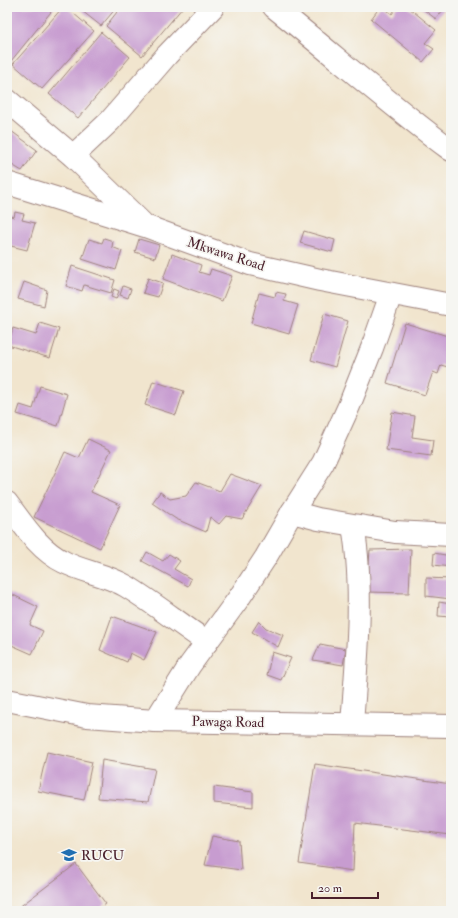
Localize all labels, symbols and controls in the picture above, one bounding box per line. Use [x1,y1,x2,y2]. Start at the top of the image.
street label: Mkwawa Road [185,233,267,275]
street label: Pawaga Road [192,713,265,731]
school or university icon: RUCU [60,846,78,864]
place label: RUCU [81,847,125,864]
scale bar [312,874,378,900]
text: 20 m [318,881,343,896]

